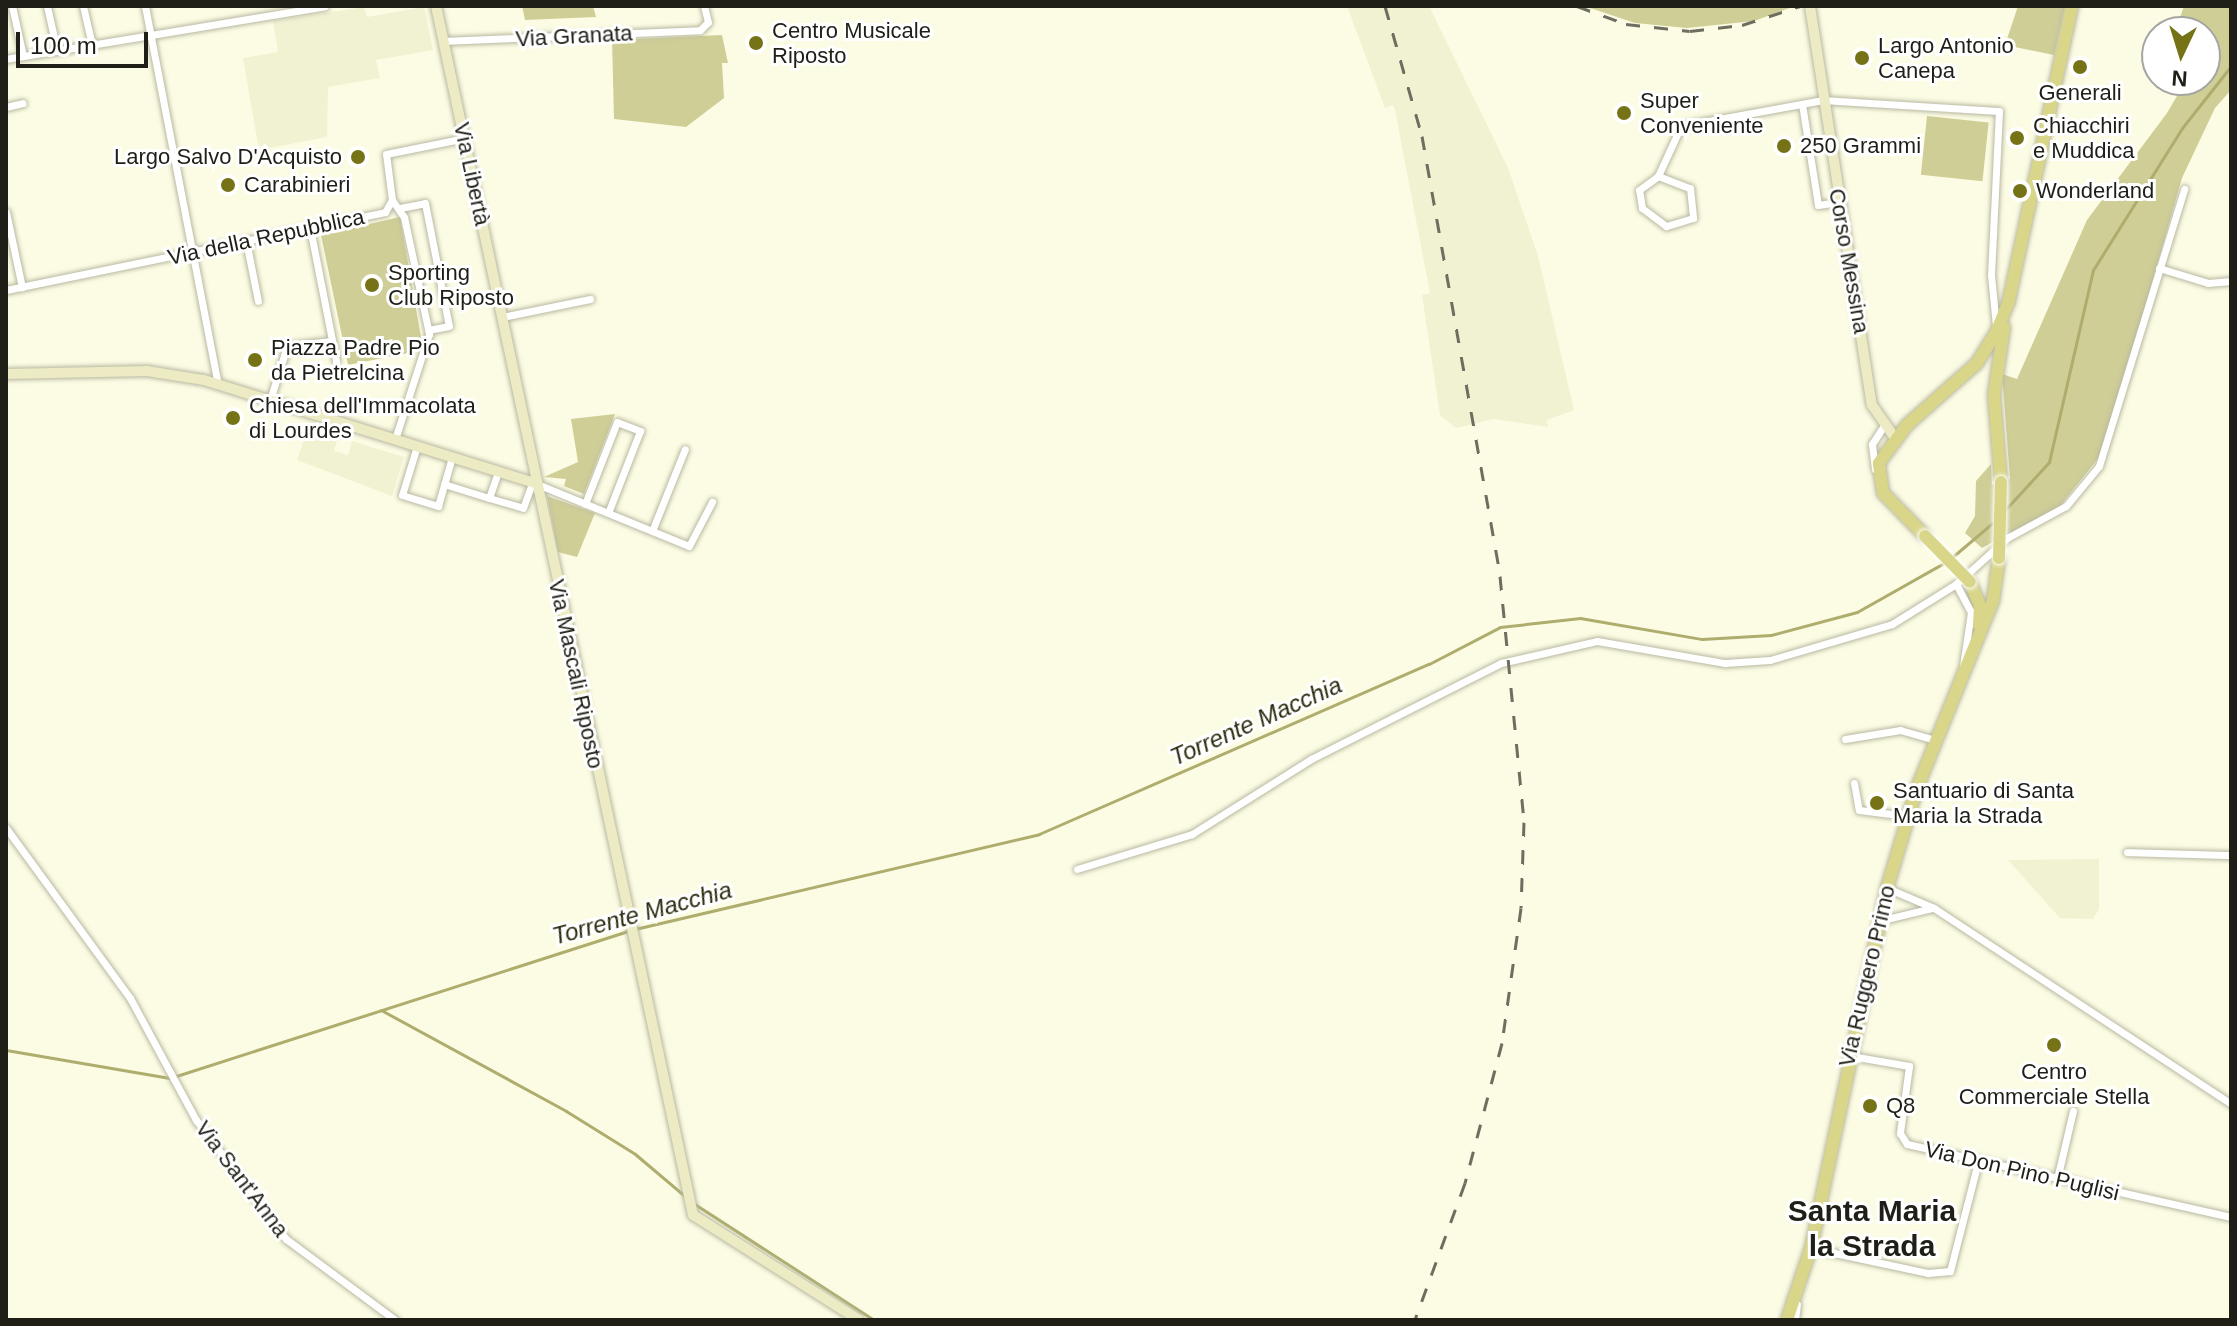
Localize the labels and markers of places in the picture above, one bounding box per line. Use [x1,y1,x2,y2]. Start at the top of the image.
place label: Centro Musicale Riposto [772,17,931,68]
place label: Largo Antonio Canepa [1878,32,2015,84]
marker: Centro Musicale Riposto [747,34,765,52]
marker: Largo Antonio Canepa [1853,49,1871,67]
marker: Generali [2071,58,2089,76]
place label: Generali [2038,80,2122,106]
place label: Super Conveniente [1640,87,1764,138]
marker: Super Conveniente [1615,104,1633,122]
place label: Chiacchiri e Muddica [2033,112,2135,164]
marker: Chiacchiri e Muddica [2008,129,2026,147]
place label: 250 Grammi [1800,133,1921,159]
marker: 250 Grammi [1775,137,1793,155]
place label: Largo Salvo D'Acquisto [114,144,342,170]
marker: Largo Salvo D'Acquisto [349,148,367,166]
place label: Carabinieri [244,172,350,198]
marker: Carabinieri [219,176,237,194]
place label: Wonderland [2036,178,2154,204]
marker: Wonderland [2011,182,2029,200]
place label: Sporting Club Riposto [388,259,514,310]
marker: Sporting Club Riposto [363,276,381,294]
place label: Piazza Padre Pio da Pietrelcina [271,334,440,386]
marker: Piazza Padre Pio da Pietrelcina [246,351,264,369]
place label: Chiesa dell'Immacolata di Lourdes [249,392,476,444]
marker: Chiesa dell'Immacolata di Lourdes [224,409,242,427]
place label: Santuario di Santa Maria la Strada [1893,777,2074,828]
marker: Santuario di Santa Maria la Strada [1868,794,1886,812]
marker: Centro Commerciale Stella [2045,1036,2063,1054]
place label: Centro Commerciale Stella [1959,1058,2149,1110]
place label: Q8 [1886,1093,1915,1119]
marker: Q8 [1861,1097,1879,1115]

